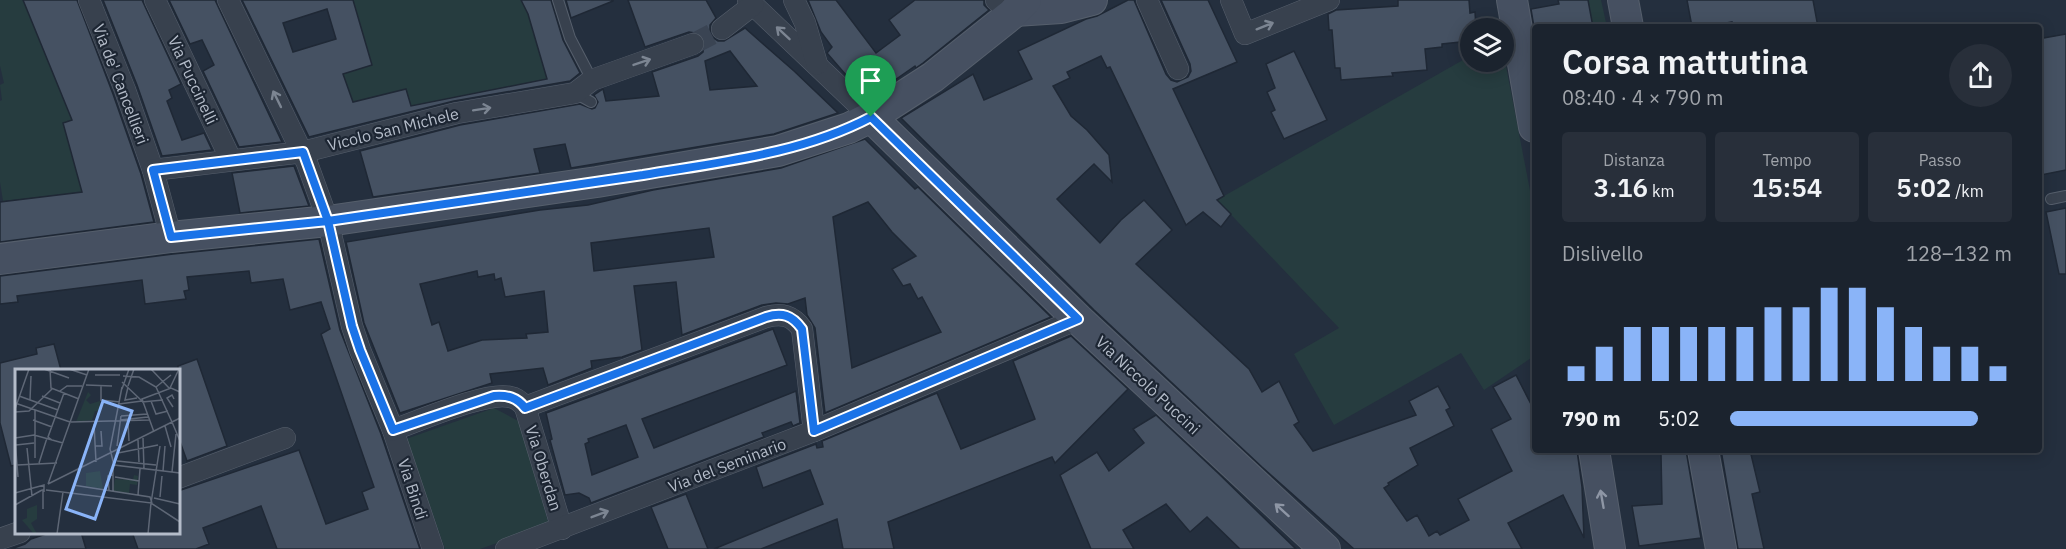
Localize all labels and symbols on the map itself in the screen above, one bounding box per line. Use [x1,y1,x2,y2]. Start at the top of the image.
one-way arrow [1255,20,1274,31]
street label: Via de' Cancellieri [89,21,153,147]
one-way arrow [776,26,791,40]
street label: Via Puccinelli [164,33,222,127]
pin [845,55,896,117]
one-way arrow [633,56,651,67]
one-way arrow [270,91,282,109]
street label: Vicolo San Michele [325,103,461,155]
one-way arrow [471,103,491,114]
street label: Via Niccolò Puccini [1092,332,1204,438]
inset map [15,369,180,534]
street label: Via Oberdan [522,423,566,513]
street label: Via del Seminario [665,433,789,497]
street label: Via Bindi [394,456,432,522]
one-way arrow [1597,490,1608,510]
one-way arrow [1274,502,1289,517]
one-way arrow [591,508,609,519]

